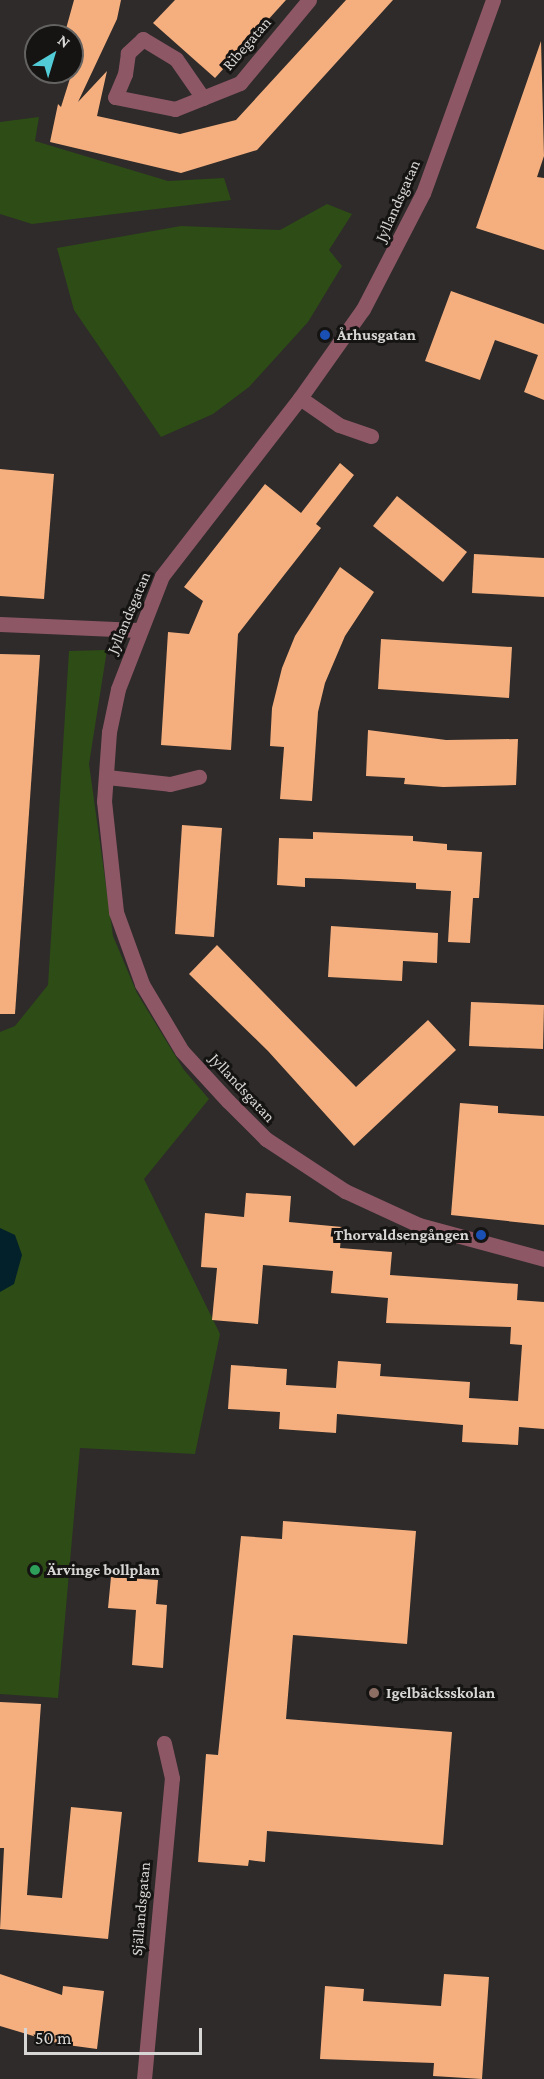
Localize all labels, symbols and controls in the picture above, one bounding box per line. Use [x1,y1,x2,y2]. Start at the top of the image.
street label: Ribegatan [219,13,275,75]
north arrow [24,24,84,84]
text: N [55,31,74,51]
street label: Jyllandsgatan [371,157,425,245]
place label: Århusgatan [337,325,416,345]
marker: Århusgatan [318,328,332,342]
street label: Jyllandsgatan [103,569,155,657]
street label: Jyllandsgatan [205,1049,279,1127]
place label: Thorvaldsengången [334,1225,469,1245]
marker: Thorvaldsengången [474,1228,488,1242]
place label: Ärvinge bollplan [47,1560,160,1580]
marker: Ärvinge bollplan [28,1563,42,1577]
place label: Igelbäcksskolan [386,1683,495,1703]
marker: Igelbäcksskolan [367,1686,381,1700]
street label: Själlandsgatan [127,1861,155,1957]
scale bar [27,2016,206,2054]
text: 50 m [35,2028,72,2048]

